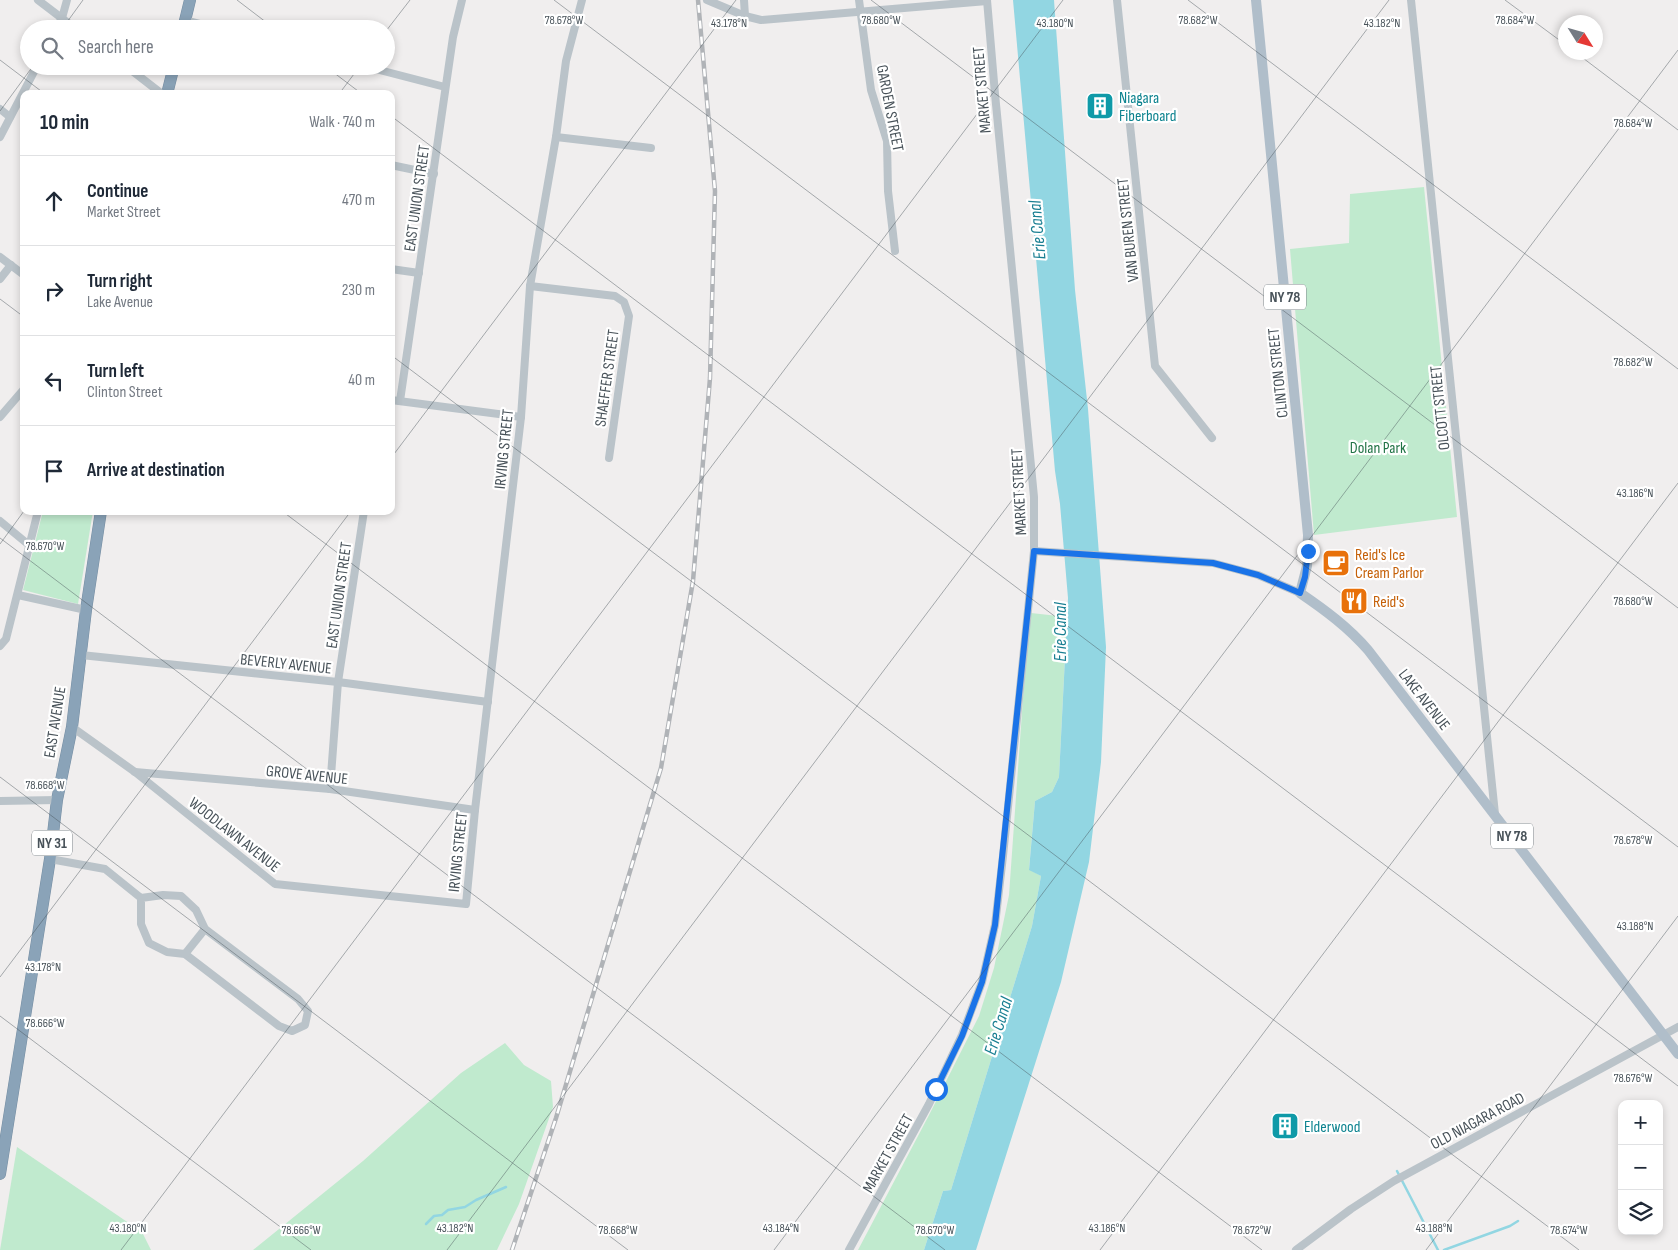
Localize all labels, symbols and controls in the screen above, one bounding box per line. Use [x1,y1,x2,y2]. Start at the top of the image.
text: 78.678°W [545,13,583,28]
text: 78.680°W [861,13,901,28]
text: 78.682°W [1179,13,1218,28]
text: 78.684°W [1496,13,1535,28]
north arrow [1558,15,1603,60]
text: 43.178°N [711,16,747,31]
text: 43.180°N [1037,16,1073,31]
text: 43.182°N [1364,16,1400,31]
search box [20,20,395,75]
icon: search [38,34,66,62]
text: Search here [78,36,154,59]
street label: MARKET STREET [969,45,996,134]
street label: GARDEN STREET [872,63,907,154]
place label: Niagara Fiberboard [1119,89,1176,126]
building icon: Niagara Fiberboard [1085,91,1115,121]
text: 10 min [40,110,89,135]
text: Walk · 740 m [309,113,375,132]
text: 78.684°W [1614,116,1653,131]
street label: EAST UNION STREET [401,143,434,253]
street label: VAN BUREN STREET [1114,176,1143,283]
text: Continue [87,180,148,203]
icon: ahead [40,187,68,215]
text: 470 m [342,191,375,210]
water label: Erie Canal [1024,199,1051,260]
text: Market Street [87,203,161,222]
text: Turn right [87,270,152,293]
icon: right [40,277,68,305]
text: 230 m [342,281,375,300]
road number: NY 78 [1264,284,1306,310]
text: Lake Avenue [87,293,153,312]
street label: CLINTON STREET [1264,327,1293,419]
street label: SHAEFFER STREET [591,328,624,428]
text: 78.682°W [1614,355,1653,370]
text: Turn left [87,360,144,383]
street label: OLCOTT STREET [1427,364,1454,451]
icon: left [40,367,68,395]
text: 40 m [348,371,375,390]
text: Clinton Street [87,383,163,402]
street label: IRVING STREET [491,408,518,490]
park label: Dolan Park [1350,439,1406,458]
street label: MARKET STREET [1008,448,1031,536]
icon: arrive [40,457,68,485]
text: Arrive at destination [87,459,225,482]
text: 43.186°N [1617,486,1653,501]
text: 78.670°W [26,539,65,554]
street label: EAST UNION STREET [323,540,356,650]
route end [1297,540,1320,563]
place label: Reid's Ice Cream Parlor [1355,546,1424,583]
cafe icon: Reid's Ice Cream Parlor [1321,548,1351,578]
restaurant icon: Reid's [1339,586,1369,616]
place label: Reid's [1373,593,1405,612]
text: 78.680°W [1613,594,1653,609]
water label: Erie Canal [1050,602,1071,662]
street label: BEVERLY AVENUE [239,650,333,679]
street label: LAKE AVENUE [1394,666,1453,734]
street label: EAST AVENUE [40,685,70,759]
street label: GROVE AVENUE [265,762,349,789]
text: 78.668°W [26,778,65,793]
street label: WOODLAWN AVENUE [185,794,283,877]
street label: IRVING STREET [445,811,472,893]
road number: NY 78 [1491,824,1533,848]
road number: NY 31 [32,830,72,856]
text: 78.678°W [1614,833,1652,848]
text: 43.188°N [1617,919,1653,934]
text: 43.178°N [25,960,61,975]
water label: Erie Canal [980,994,1017,1058]
text: 78.666°W [25,1016,65,1031]
text: 78.676°W [1614,1071,1652,1086]
route start [925,1078,948,1101]
street label: OLD NIAGARA ROAD [1427,1089,1528,1154]
map controls [1618,1100,1663,1235]
button: + [1618,1100,1663,1145]
street label: MARKET STREET [859,1111,918,1196]
building icon: Elderwood [1270,1111,1300,1141]
place label: Elderwood [1304,1118,1360,1137]
button: − [1618,1145,1663,1190]
button: layers [1618,1190,1663,1235]
text: 43.180°N [110,1221,146,1236]
text: 43.182°N [437,1221,473,1236]
text: 43.184°N [763,1221,799,1236]
text: 43.186°N [1089,1221,1125,1236]
text: 43.188°N [1416,1221,1452,1236]
text: 78.666°W [281,1223,321,1238]
text: 78.668°W [599,1223,638,1238]
text: 78.670°W [916,1223,955,1238]
text: 78.672°W [1233,1223,1271,1238]
text: 78.674°W [1550,1223,1588,1238]

